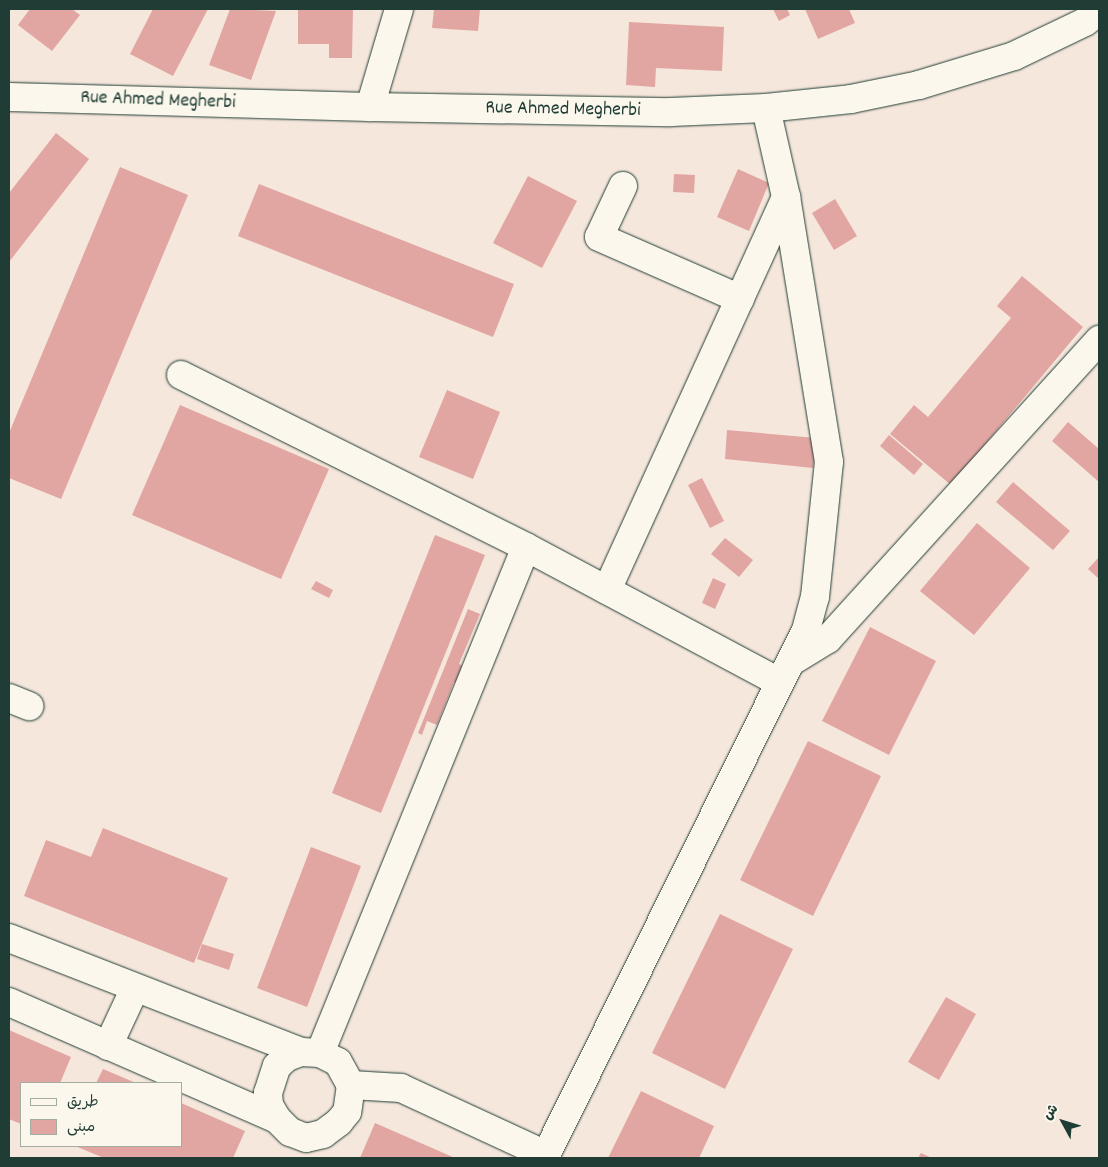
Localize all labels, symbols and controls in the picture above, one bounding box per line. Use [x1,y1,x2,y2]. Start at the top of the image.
street label: Rue Ahmed Megherbi [80,86,236,116]
street label: Rue Ahmed Megherbi [485,97,641,123]
legend [20,1082,182,1147]
text: طريق [67,1092,99,1114]
north arrow [1038,1097,1088,1147]
text: ش [1039,1100,1064,1125]
text: مبنى [67,1117,95,1139]

